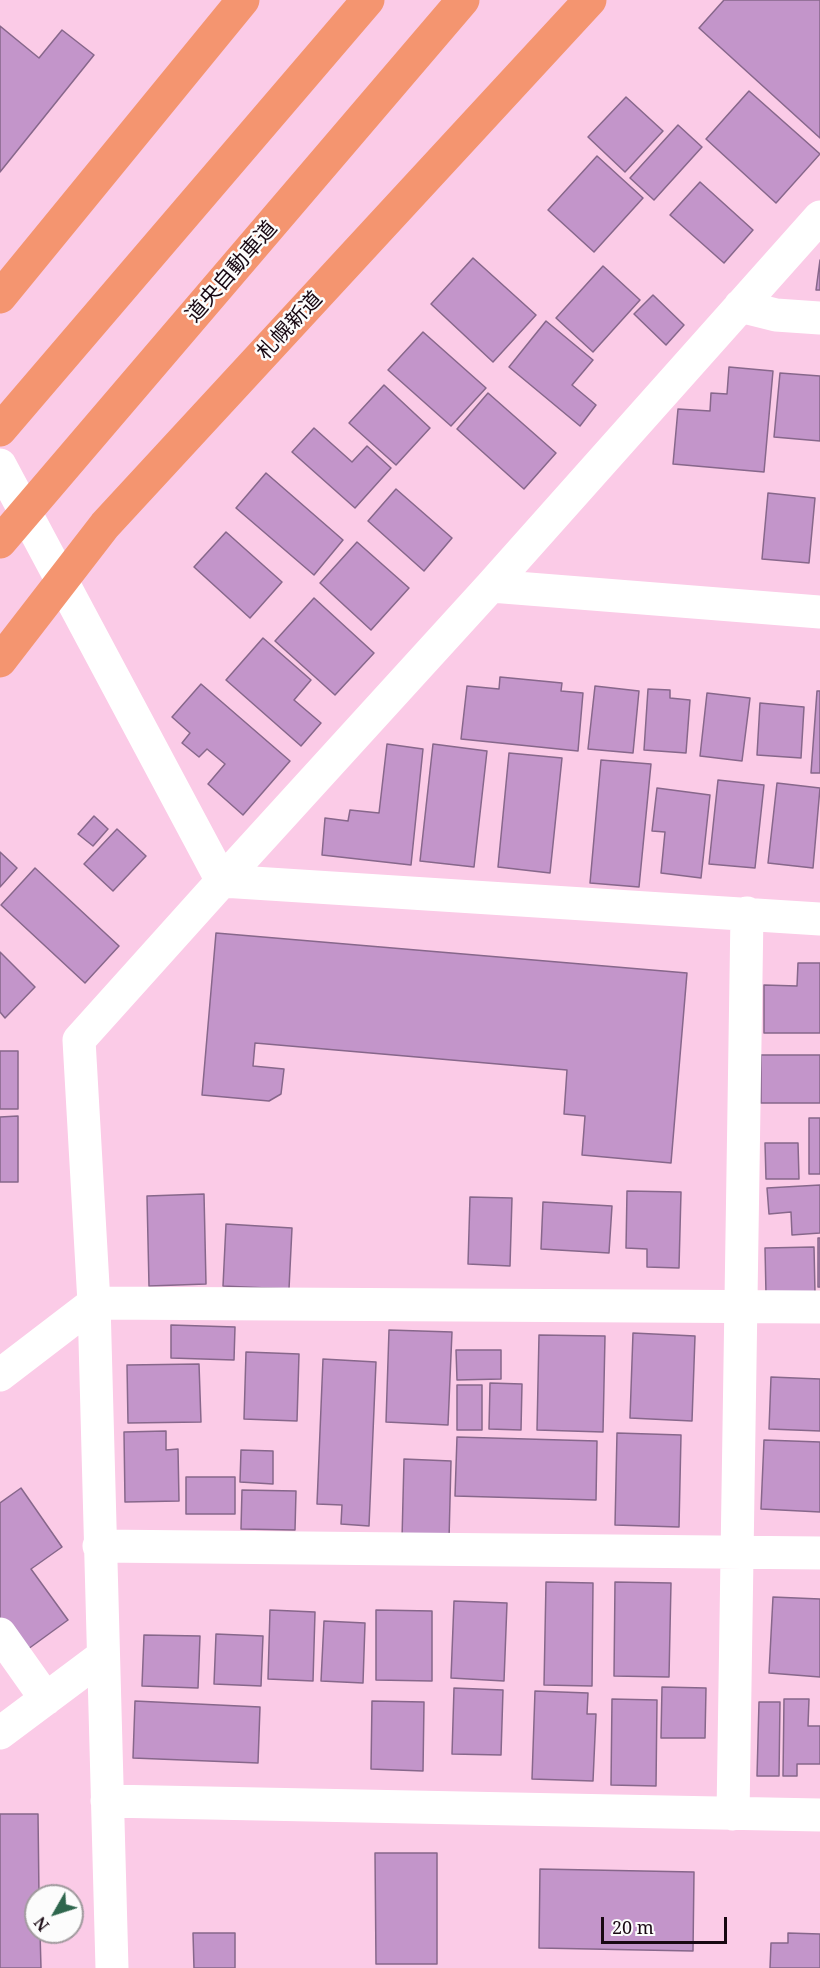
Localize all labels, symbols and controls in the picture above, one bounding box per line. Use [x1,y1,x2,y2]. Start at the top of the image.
street label: 道央自動車道 [181,216,283,328]
street label: 札幌新道 [252,287,328,365]
north arrow [24,1884,84,1944]
scale bar [604,1905,730,1943]
text: N [29,1912,54,1936]
text: 20 m [612,1915,654,1939]

